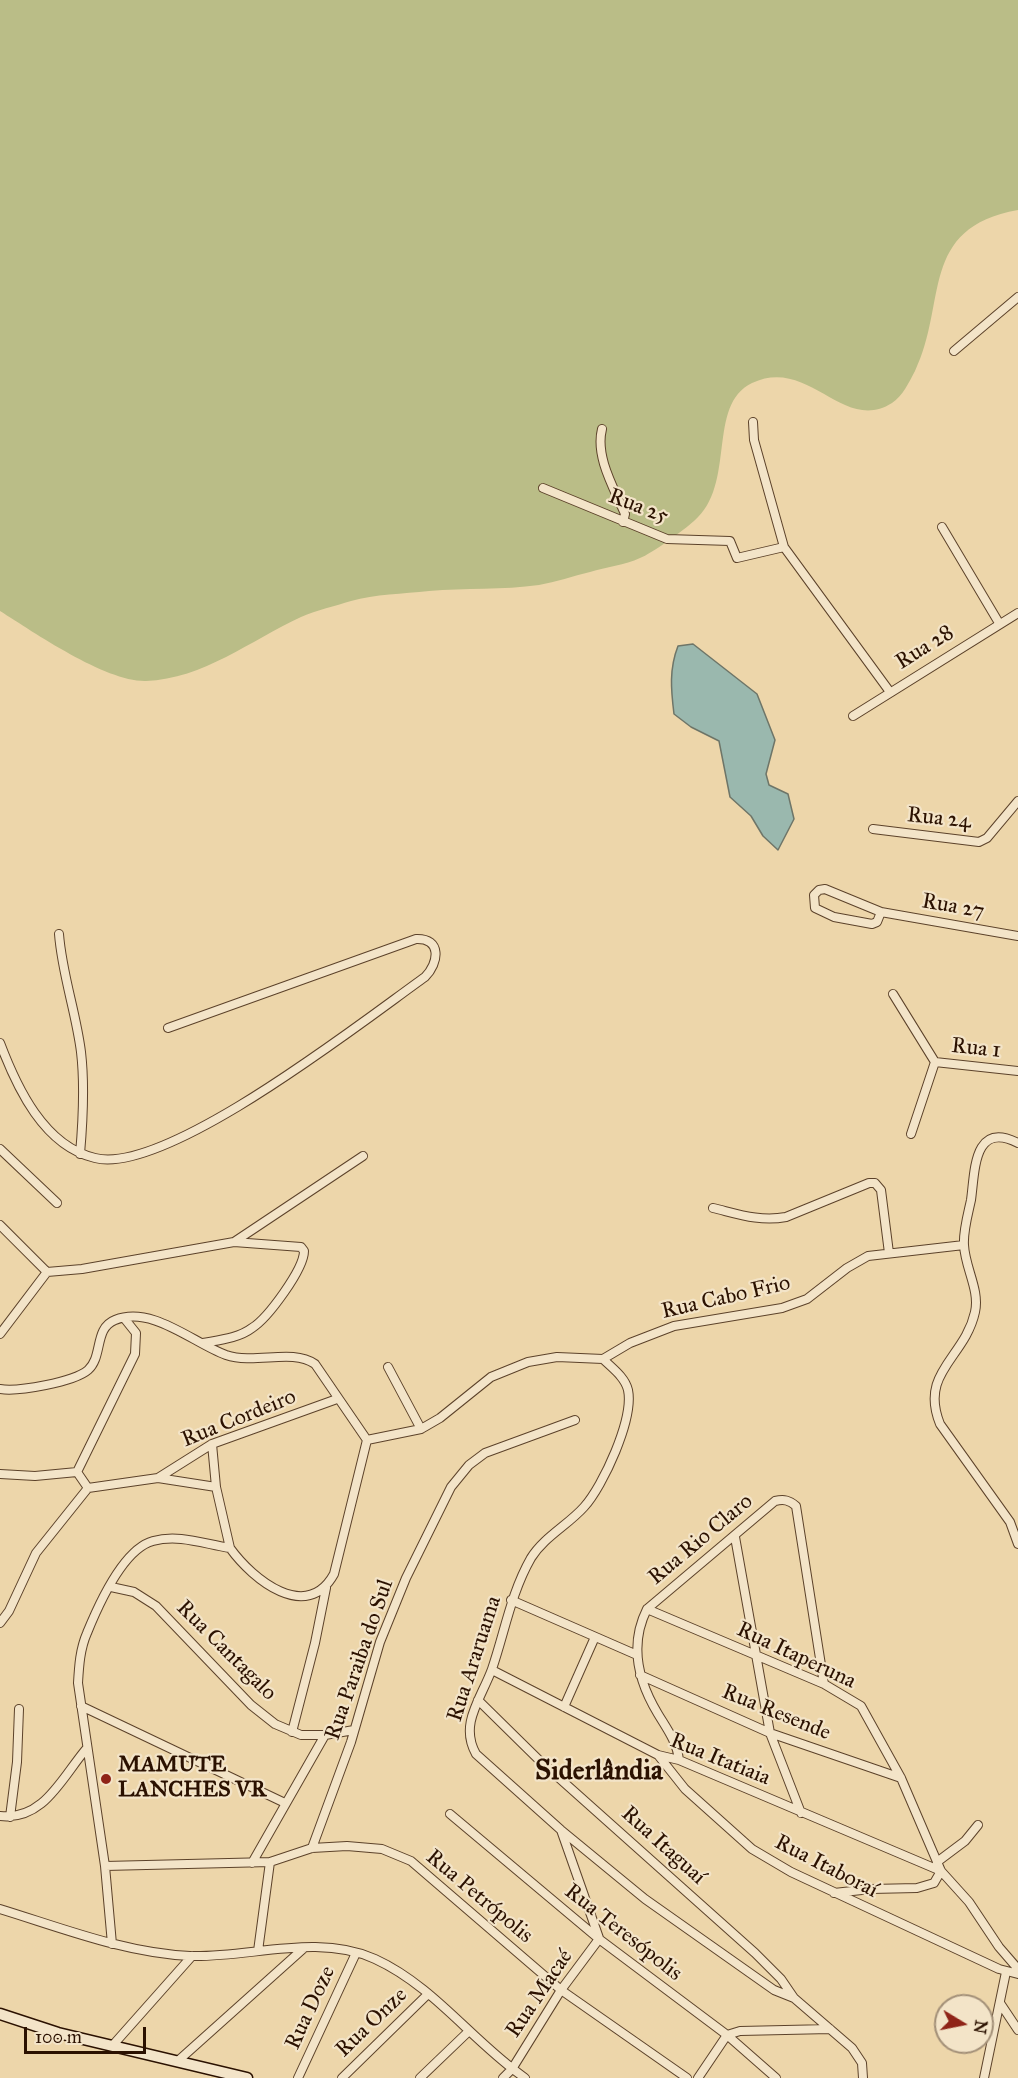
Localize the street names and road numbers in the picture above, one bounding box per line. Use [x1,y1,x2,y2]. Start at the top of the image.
street label: Rua 25 [604,484,672,530]
street label: Rua 28 [891,620,959,676]
street label: Rua 24 [906,803,972,835]
street label: Rua 27 [920,889,986,925]
street label: Rua 1 [950,1033,1002,1065]
street label: Rua Cabo Frio [659,1270,793,1326]
street label: Rua Cordeiro [178,1384,300,1454]
street label: Rua Rio Claro [643,1489,759,1591]
street label: Rua Paraiba do Sul [320,1576,400,1744]
street label: Rua Araruama [442,1593,508,1725]
street label: Rua Cantagalo [170,1595,282,1707]
street label: Rua Itaperuna [732,1617,860,1695]
street label: Rua Resende [718,1679,834,1747]
street label: Rua Itatiaia [666,1728,774,1792]
street label: Rua Itaguaí [615,1801,711,1891]
street label: Rua Itaboraí [770,1830,882,1904]
street label: Rua Petrópolis [420,1845,538,1949]
street label: Rua Teresópolis [559,1879,687,1987]
street label: Rua Macaé [501,1945,579,2043]
street label: Rua Doze [280,1962,342,2054]
street label: Rua Onze [331,1983,413,2063]

